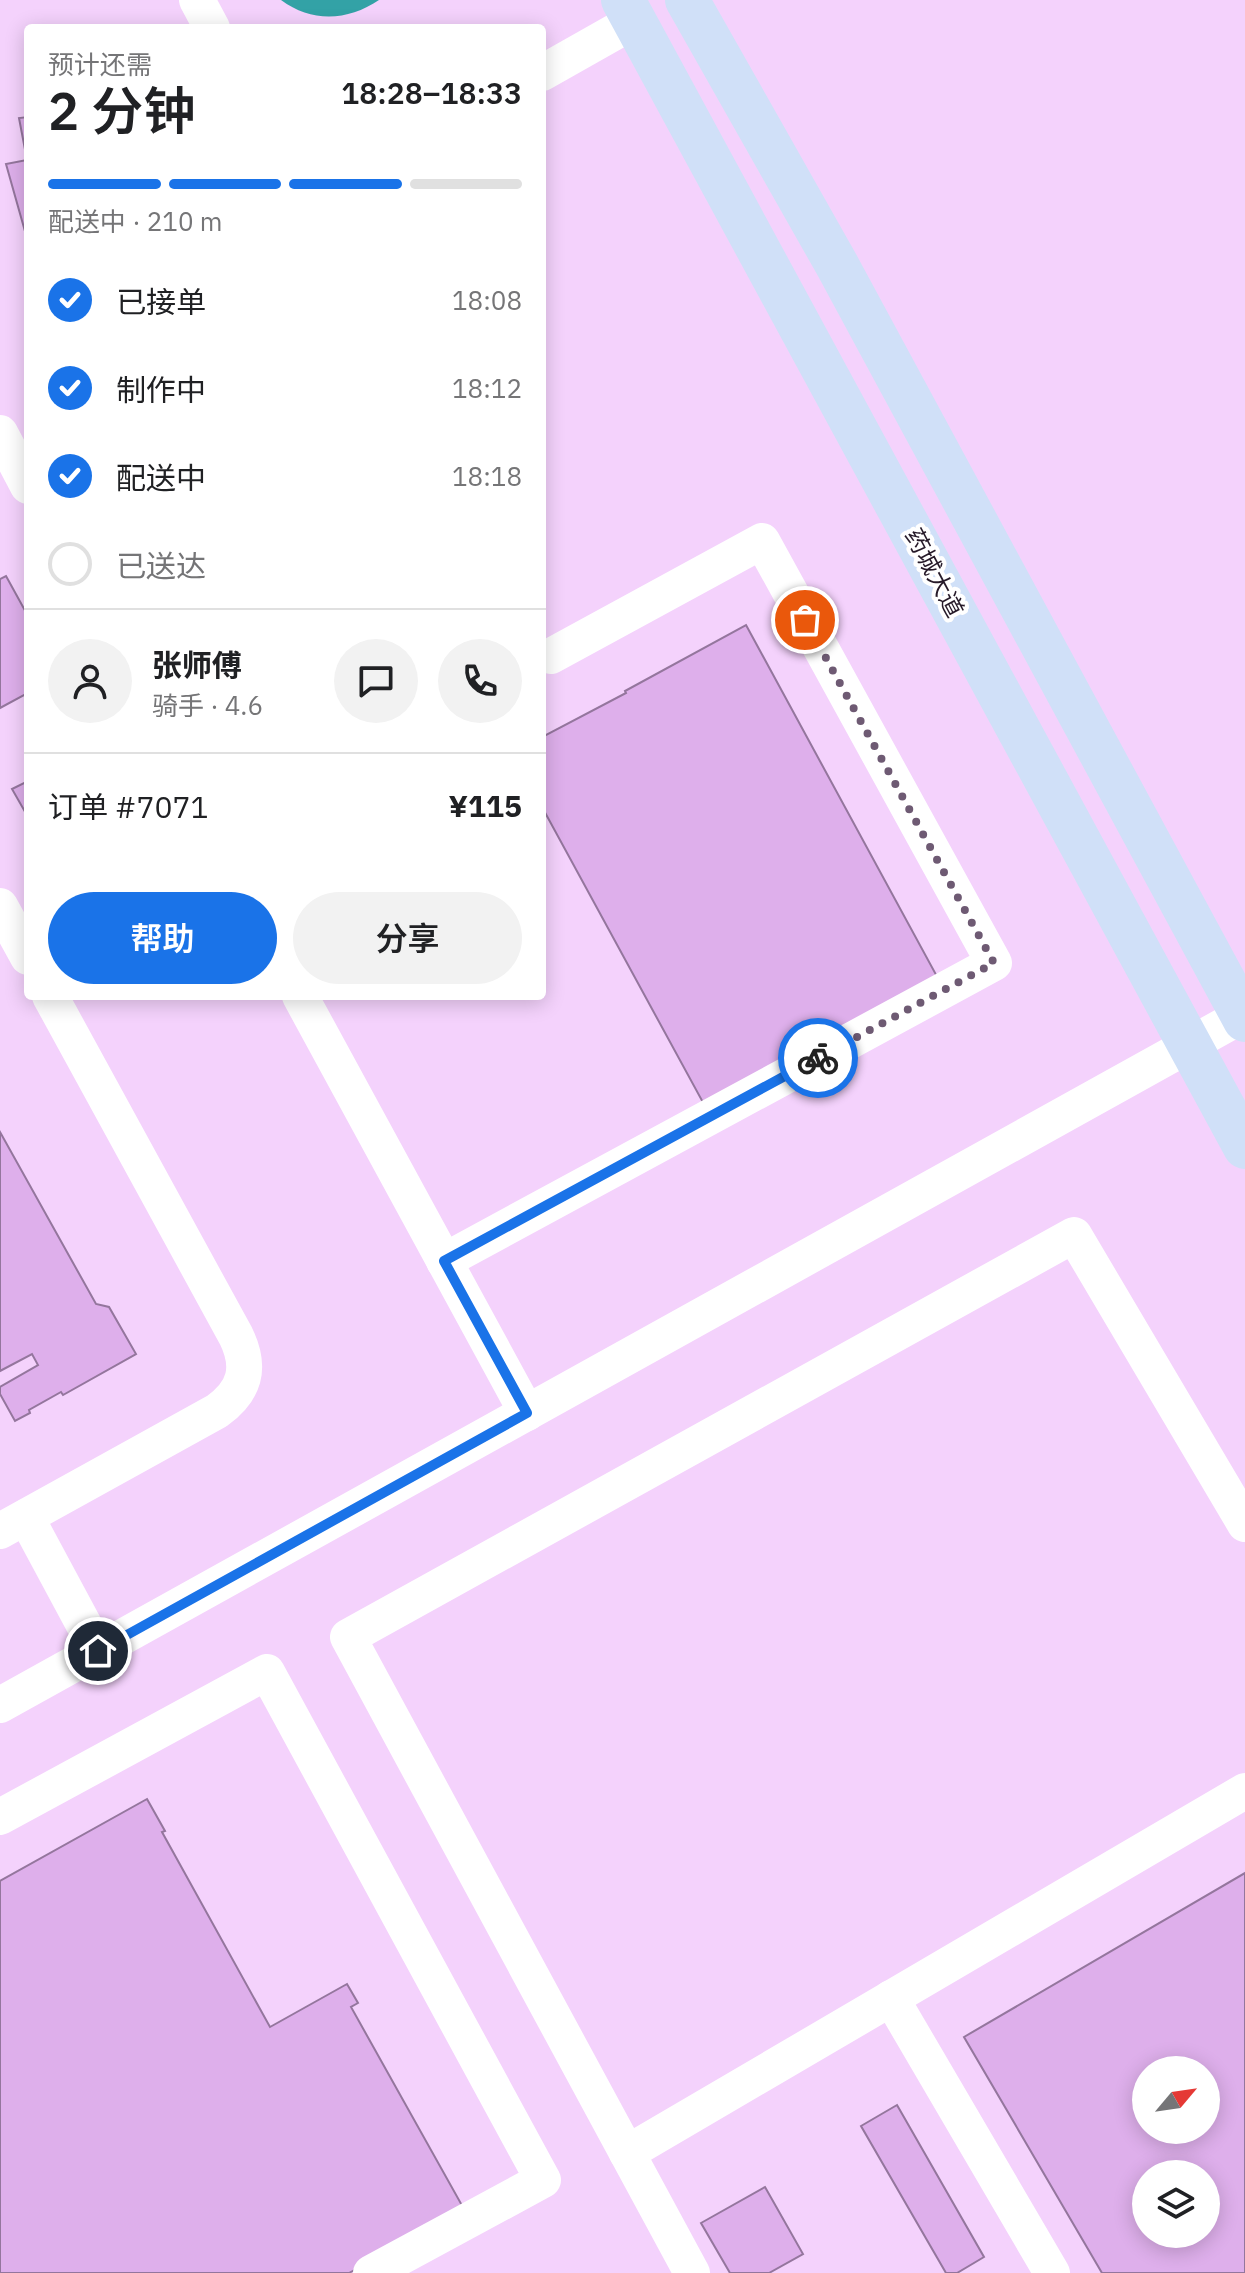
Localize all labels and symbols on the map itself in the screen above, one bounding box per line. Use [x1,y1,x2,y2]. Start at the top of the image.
street label: 药城大道 [898,523,972,622]
pin [771,586,839,654]
courier [778,1018,858,1098]
pin [64,1617,132,1685]
north arrow [1132,2056,1220,2144]

